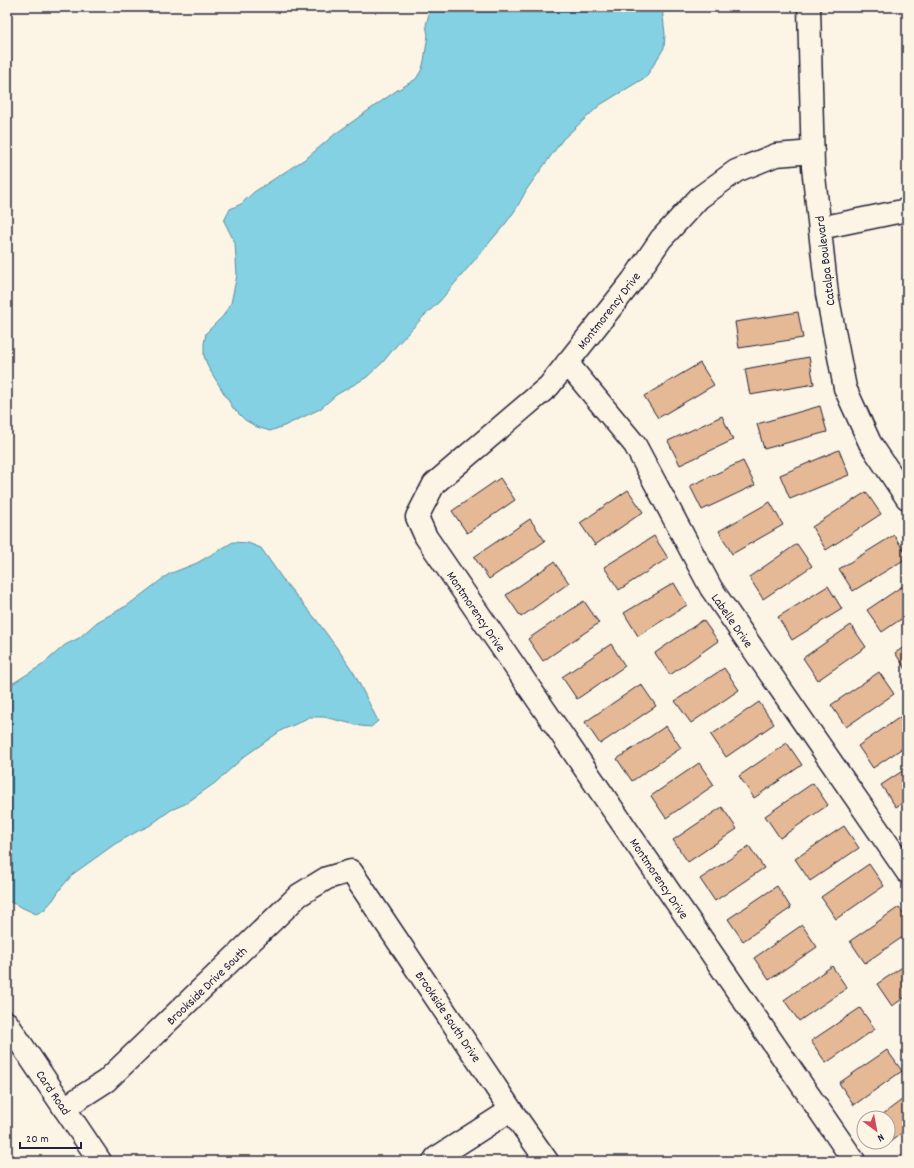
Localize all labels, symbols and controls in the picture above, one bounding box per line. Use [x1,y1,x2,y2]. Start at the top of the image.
street label: Catalpa Boulevard [812,215,841,307]
street label: Montmorency Drive [574,268,647,354]
street label: Montmorency Drive [441,568,509,657]
street label: Labelle Drive [705,590,757,653]
street label: Montmorency Drive [624,835,692,924]
street label: Brookside Drive South [163,943,253,1031]
street label: Brookside South Drive [409,968,485,1067]
street label: Card Road [30,1067,74,1120]
north arrow [856,1110,896,1150]
scale bar [20,1124,81,1150]
text: N [873,1129,887,1145]
text: 20 m [26,1131,49,1148]

